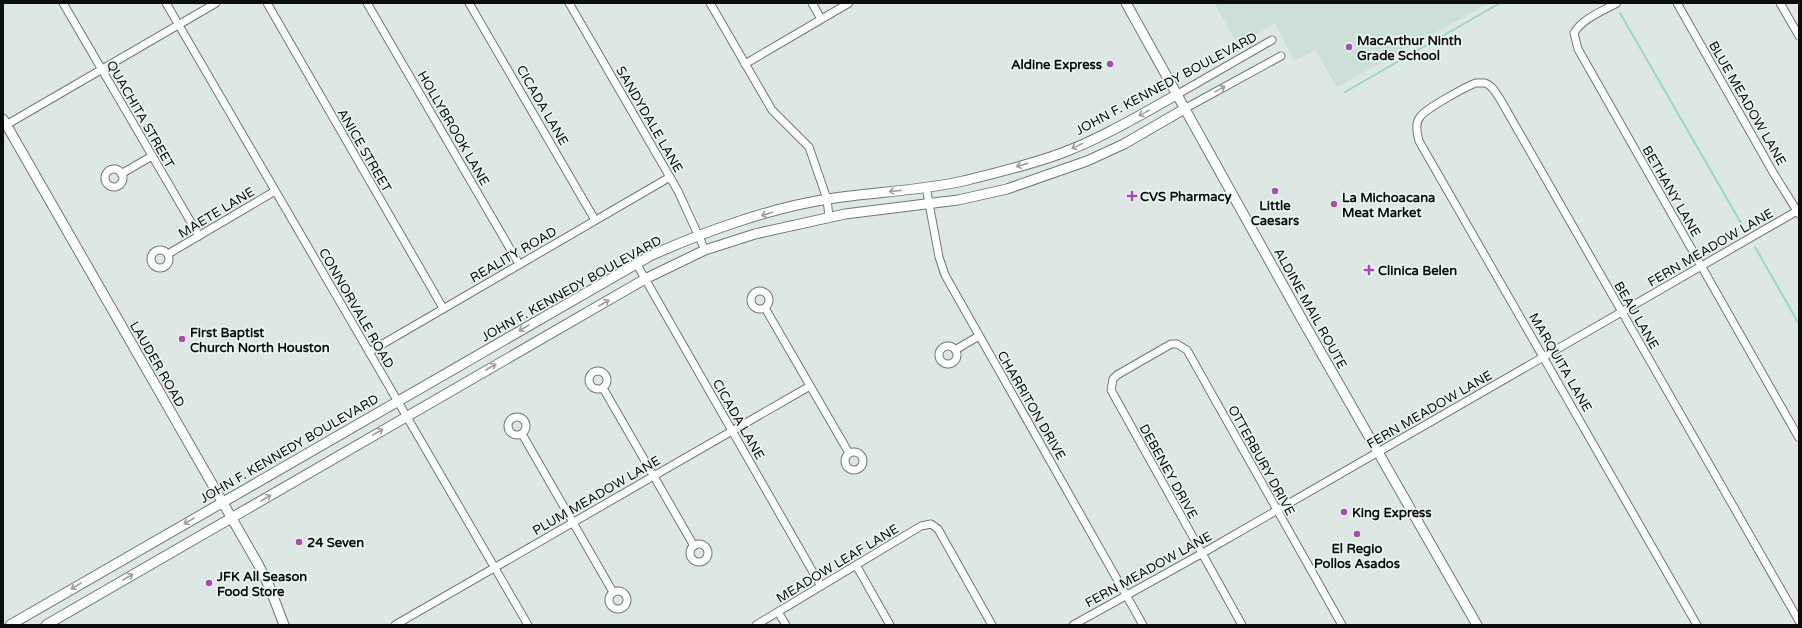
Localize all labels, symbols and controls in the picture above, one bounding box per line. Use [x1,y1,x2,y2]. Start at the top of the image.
street label: JOHN F. KENNEDY BOULEVARD [1073,29,1260,139]
place label: MacArthur Ninth Grade School [1357,33,1462,64]
street label: BLUE MEADOW LANE [1705,39,1789,168]
marker: MacArthur Ninth Grade School [1344,42,1354,52]
place label: Aldine Express [1011,57,1102,73]
street label: QUACHITA STREET [103,58,178,171]
marker: Aldine Express [1105,59,1115,69]
street label: CICADA LANE [513,63,572,148]
street label: SANDYDALE LANE [612,64,686,175]
street label: HOLLYBROOK LANE [414,68,492,189]
one-way arrow [1214,85,1226,93]
street label: ANICE STREET [334,106,395,195]
one-way arrow [1138,110,1150,117]
one-way arrow [1072,143,1084,150]
street label: BETHANY LANE [1639,143,1704,240]
one-way arrow [1016,162,1029,169]
street label: MAETE LANE [176,184,257,242]
marker: Little Caesars [1270,186,1280,196]
one-way arrow [889,187,902,195]
place label: CVS Pharmacy [1140,189,1231,205]
place label: La Michoacana Meat Market [1342,190,1435,221]
marker: CVS Pharmacy [1127,191,1137,201]
place label: Little Caesars [1251,198,1299,229]
marker: La Michoacana Meat Market [1329,199,1339,209]
street label: FERN MEADOW LANE [1645,205,1776,290]
one-way arrow [761,211,774,218]
street label: REALITY ROAD [467,223,560,286]
street label: JOHN F. KENNEDY BOULEVARD [479,232,665,345]
street label: CONNORVALE ROAD [315,245,397,372]
street label: ALDINE MAIL ROUTE [1270,245,1350,372]
place label: Clinica Belen [1378,263,1457,279]
marker: Clinica Belen [1363,264,1375,276]
street label: BEAU LANE [1610,279,1662,352]
one-way arrow [598,298,610,306]
street label: MARQUITA LANE [1525,310,1595,415]
street label: LAUDER ROAD [126,319,188,410]
one-way arrow [518,324,530,332]
place label: First Baptist Church North Houston [190,325,330,356]
marker: First Baptist Church North Houston [177,334,187,344]
street label: CHARRITON DRIVE [994,348,1069,463]
one-way arrow [485,363,497,371]
street label: FERN MEADOW LANE [1364,367,1495,452]
street label: CICADA LANE [709,377,768,462]
street label: JOHN F. KENNEDY BOULEVARD [197,391,382,507]
street label: OTTERBURY DRIVE [1224,403,1298,518]
street label: DEBENEY DRIVE [1135,421,1201,522]
one-way arrow [372,428,384,436]
street label: PLUM MEADOW LANE [530,453,663,539]
one-way arrow [260,493,272,501]
place label: King Express [1352,505,1432,521]
marker: King Express [1339,507,1349,517]
one-way arrow [183,518,195,526]
street label: MEADOW LEAF LANE [773,521,902,607]
street label: FERN MEADOW LANE [1082,528,1215,611]
marker: El Regio Pollos Asados [1352,529,1362,539]
place label: 24 Seven [307,535,364,551]
marker: 24 Seven [294,537,304,547]
place label: El Regio Pollos Asados [1314,541,1400,572]
place label: JFK All Season Food Store [216,569,307,600]
one-way arrow [122,573,134,581]
marker: JFK All Season Food Store [204,578,214,588]
one-way arrow [70,583,82,591]

